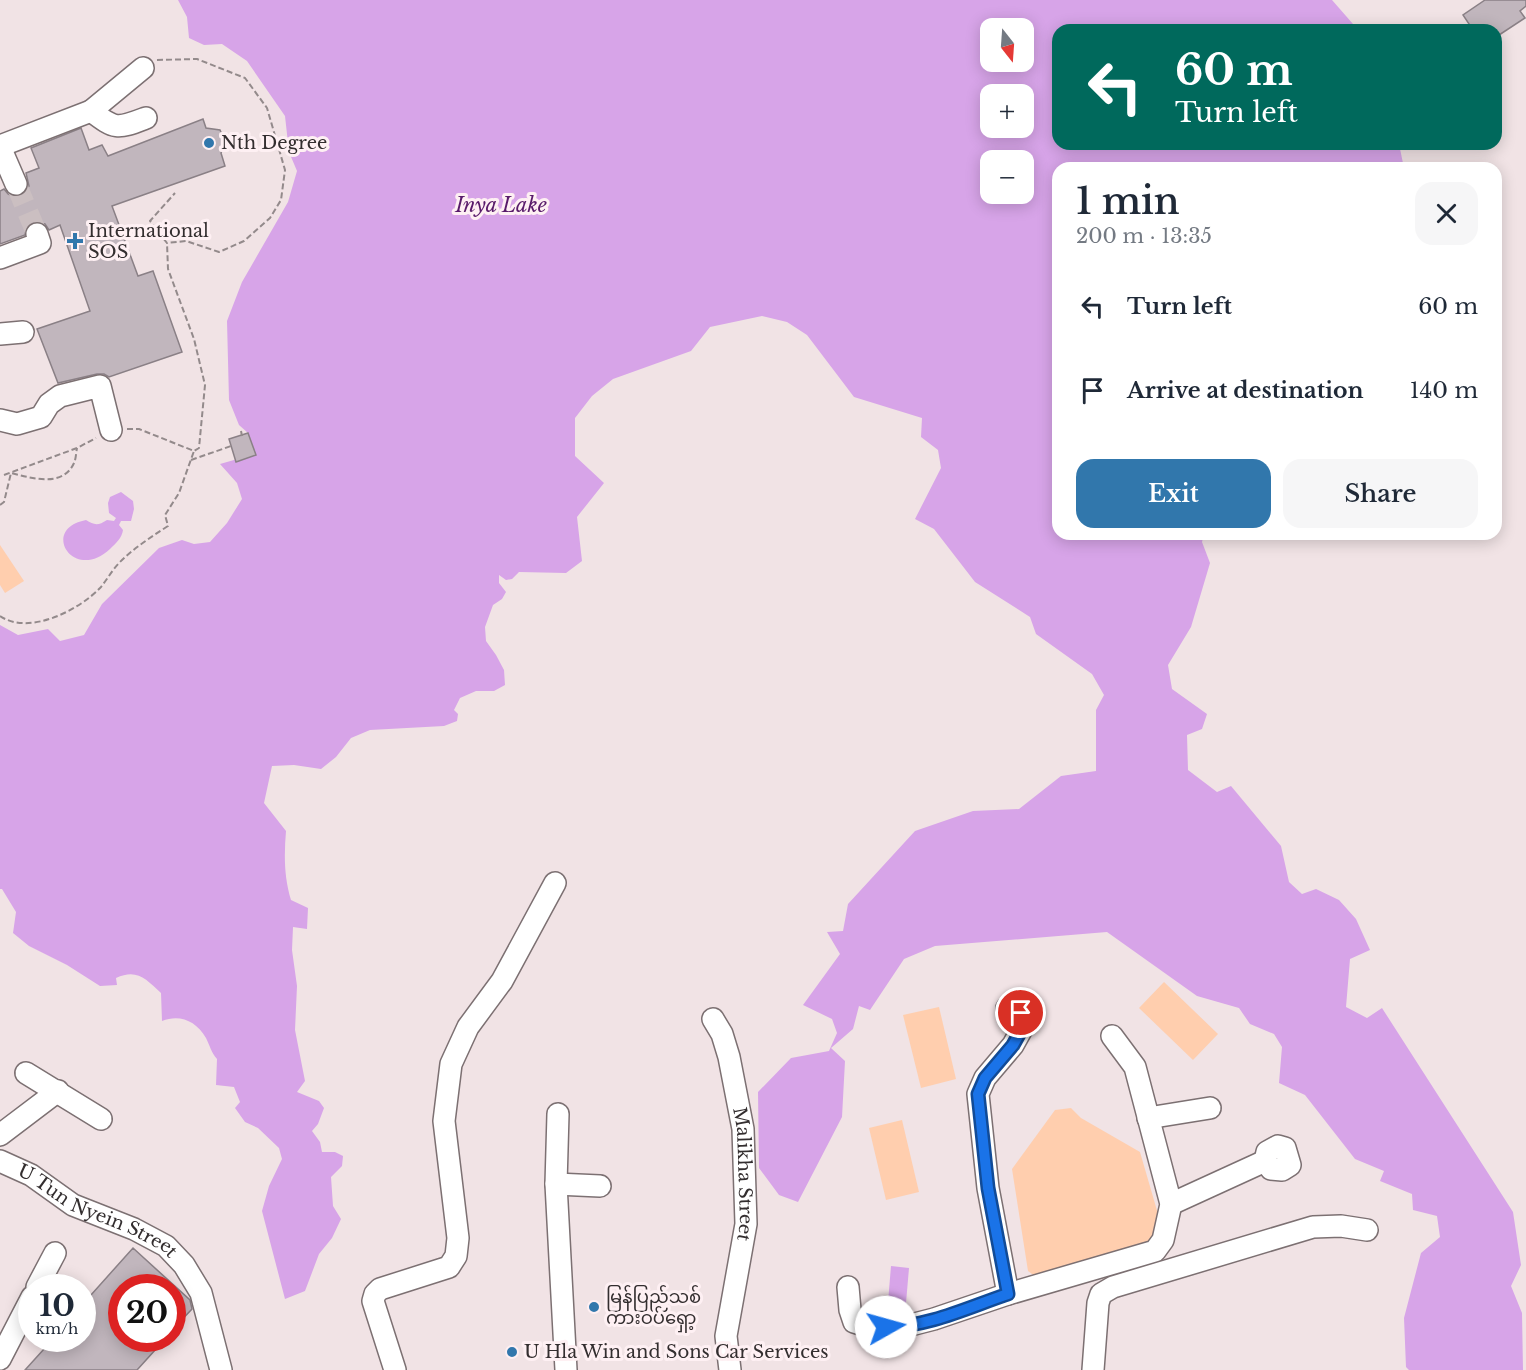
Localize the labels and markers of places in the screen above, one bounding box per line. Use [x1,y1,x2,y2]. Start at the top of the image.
place label: Nth Degree [221,132,327,154]
marker: Nth Degree [202,136,216,150]
place label: International SOS [88,220,209,263]
marker: International SOS [66,232,84,250]
pin [995,987,1046,1038]
place label: မြန်ပြည်သစ် ကားဝပ်ရှော့ [606,1284,701,1333]
marker: မြန်ပြည်သစ် ကားဝပ်ရှော့ [587,1300,601,1314]
place label: U Hla Win and Sons Car Services [524,1341,828,1363]
marker: U Hla Win and Sons Car Services [505,1345,519,1359]

